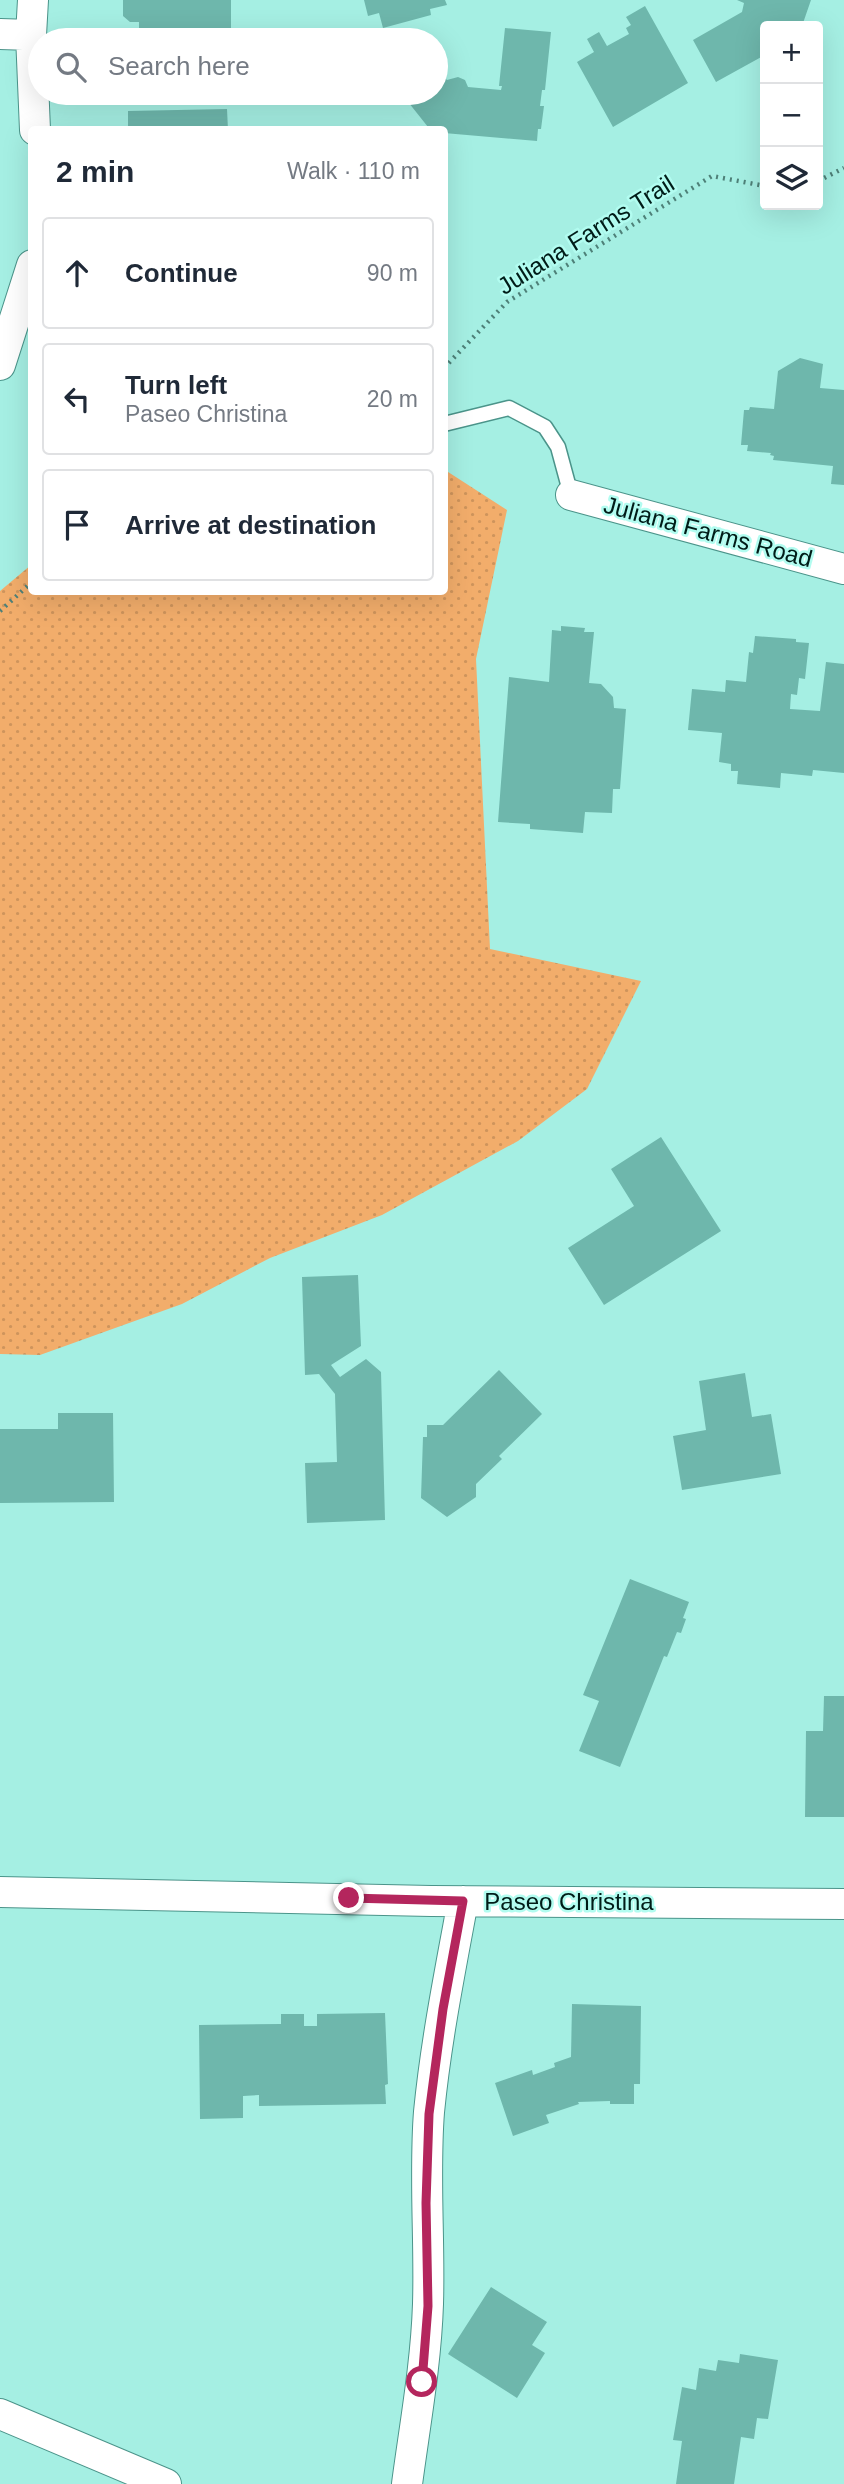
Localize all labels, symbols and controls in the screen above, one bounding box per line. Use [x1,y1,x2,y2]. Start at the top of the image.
map controls [760,21,823,210]
button: + [760,21,823,84]
search box [28,28,448,105]
icon: search [52,48,90,86]
text: Search here [108,51,250,81]
button: − [760,84,823,147]
button: layers [760,147,823,210]
text: 2 min [56,155,134,188]
text: Walk · 110 m [287,158,420,184]
street label: Juliana Farms Trail [493,169,679,300]
icon: ahead [58,254,96,292]
text: Continue [125,258,238,288]
text: 90 m [367,260,418,286]
text: Turn left [125,370,227,400]
icon: left [58,380,96,418]
text: 20 m [367,386,418,412]
text: Paseo Christina [125,401,287,427]
street label: Juliana Farms Road [601,491,815,572]
icon: arrive [58,506,96,544]
text: Arrive at destination [125,510,376,540]
route end [333,1882,364,1913]
street label: Paseo Christina [484,1888,654,1915]
route start [406,2366,437,2397]

